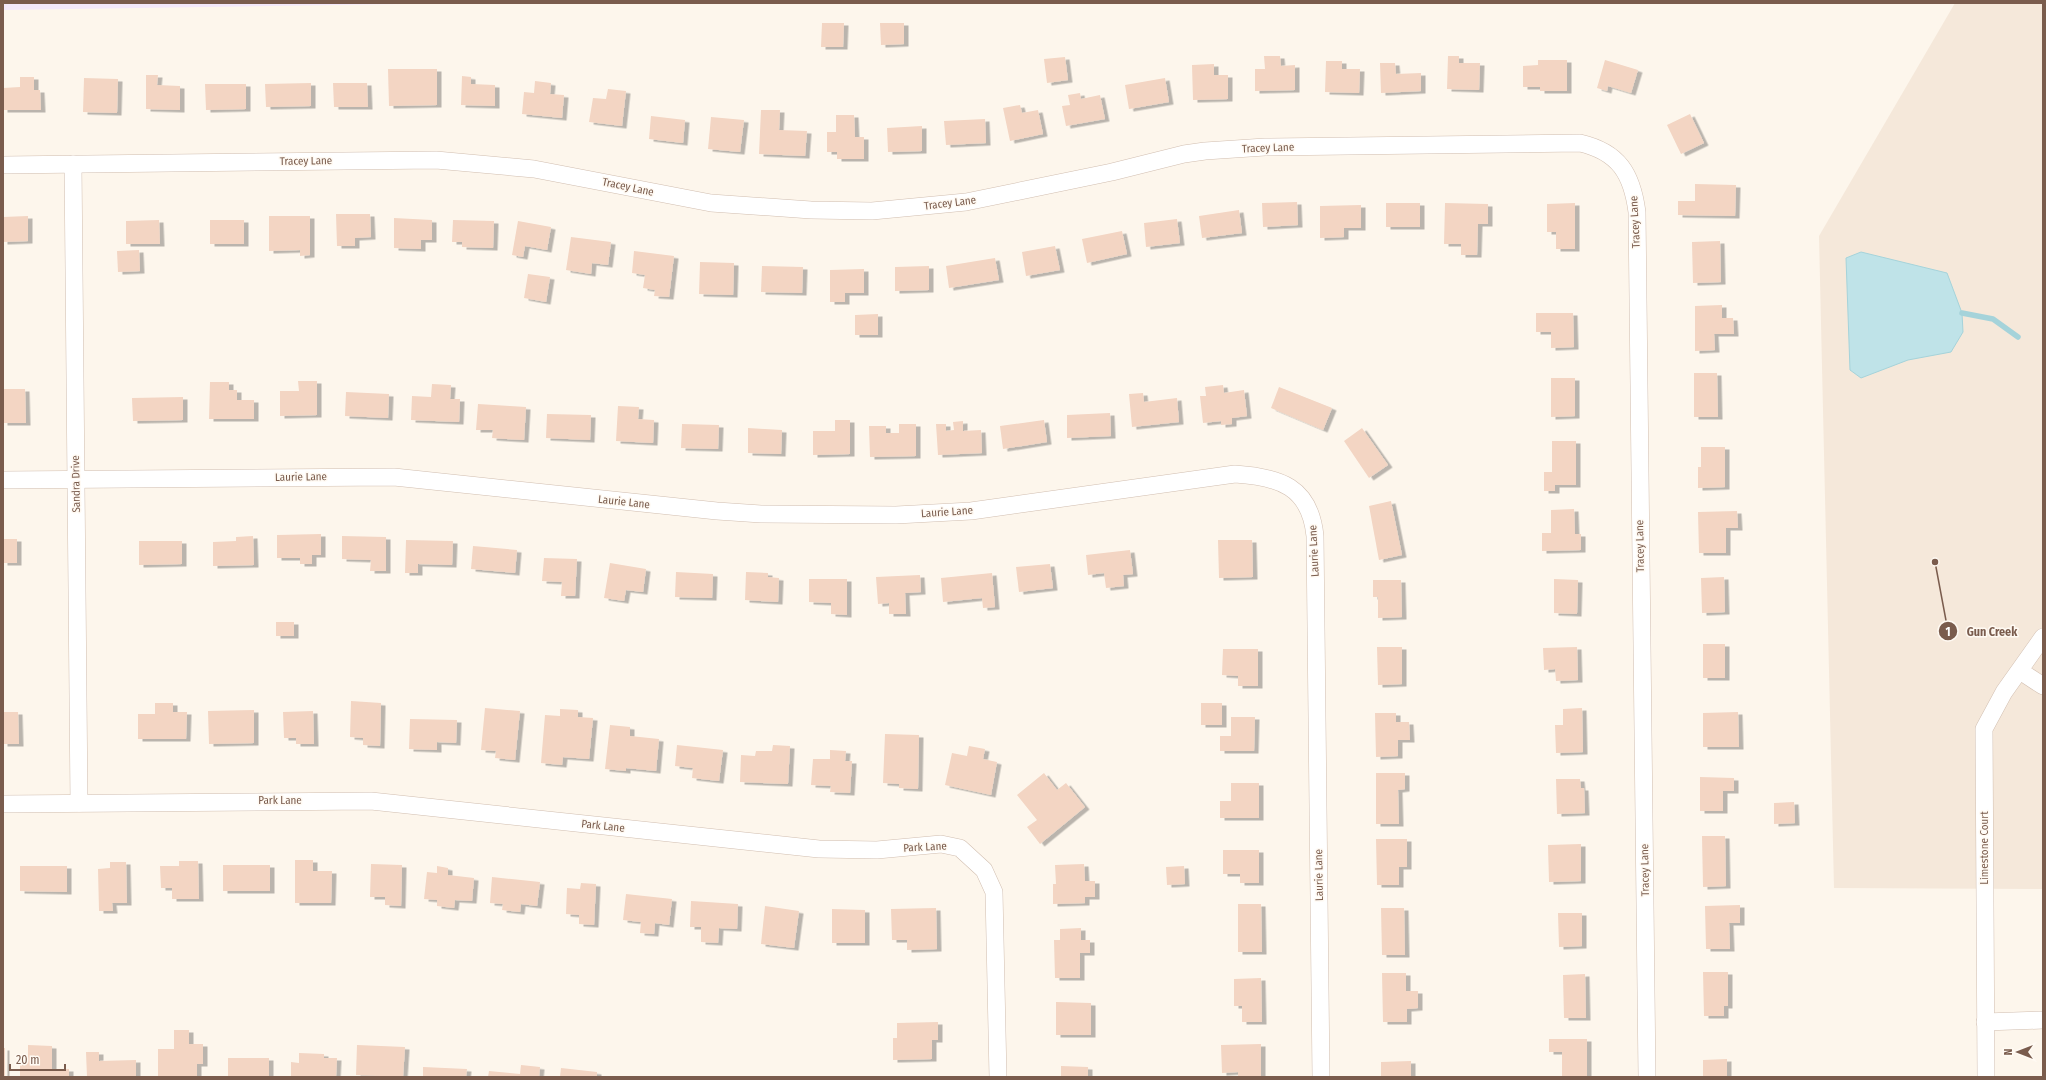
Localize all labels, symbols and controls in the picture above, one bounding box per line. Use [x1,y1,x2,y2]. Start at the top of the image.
street label: Tracey Lane [1242,141,1294,155]
street label: Tracey Lane [280,154,332,168]
street label: Tracey Lane [601,175,655,199]
street label: Tracey Lane [923,193,977,213]
street label: Tracey Lane [1627,195,1643,249]
street label: Sandra Drive [69,455,83,513]
street label: Laurie Lane [275,470,327,484]
street label: Laurie Lane [597,493,651,511]
street label: Laurie Lane [921,504,973,520]
street label: Tracey Lane [1633,520,1647,572]
street label: Laurie Lane [1306,525,1322,577]
callout: Gun Creek [1938,619,2025,643]
text: 1 [1945,625,1951,639]
text: Gun Creek [1967,625,2018,639]
street label: Park Lane [258,794,302,807]
street label: Limestone Court [1978,811,1991,885]
street label: Park Lane [581,817,625,835]
street label: Park Lane [903,839,947,855]
street label: Tracey Lane [1638,844,1652,896]
street label: Laurie Lane [1312,849,1326,901]
north arrow [1998,1032,2038,1072]
scale bar [10,1046,65,1072]
text: N [2002,1049,2015,1055]
text: 20 m [16,1053,40,1067]

